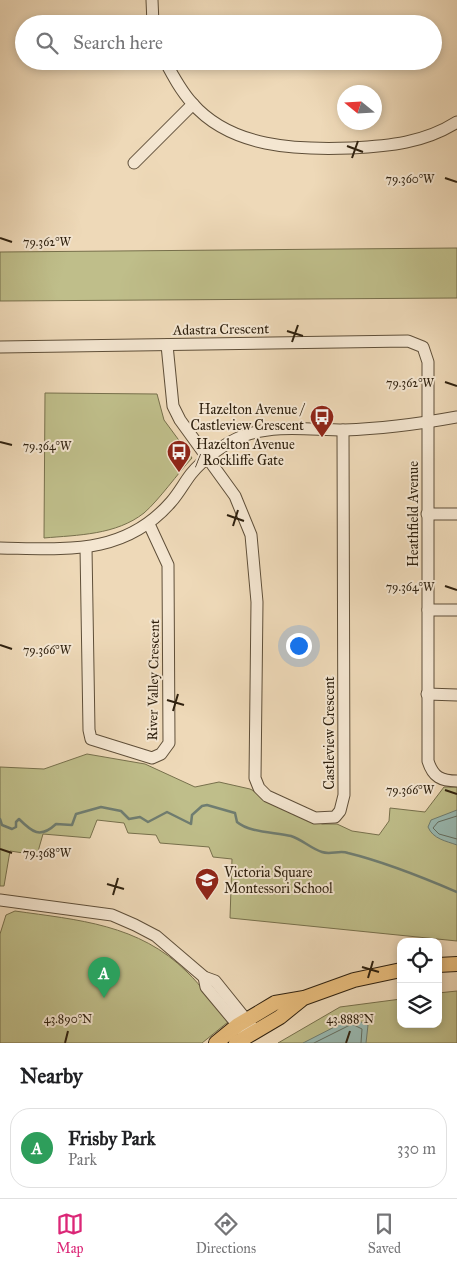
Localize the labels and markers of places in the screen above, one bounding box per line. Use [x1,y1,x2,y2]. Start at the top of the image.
place label: Hazelton Avenue / Castleview Crescent [191,401,305,434]
bus stop icon: Hazelton Avenue / Castleview Crescent [309,404,335,438]
place label: Hazelton Avenue / Rockliffe Gate [195,436,295,469]
bus stop icon: Hazelton Avenue / Rockliffe Gate [166,439,192,473]
place label: Victoria Square Montessori School [223,864,333,897]
school or university icon: Victoria Square Montessori School [194,867,220,901]
pin: A [88,957,120,998]

